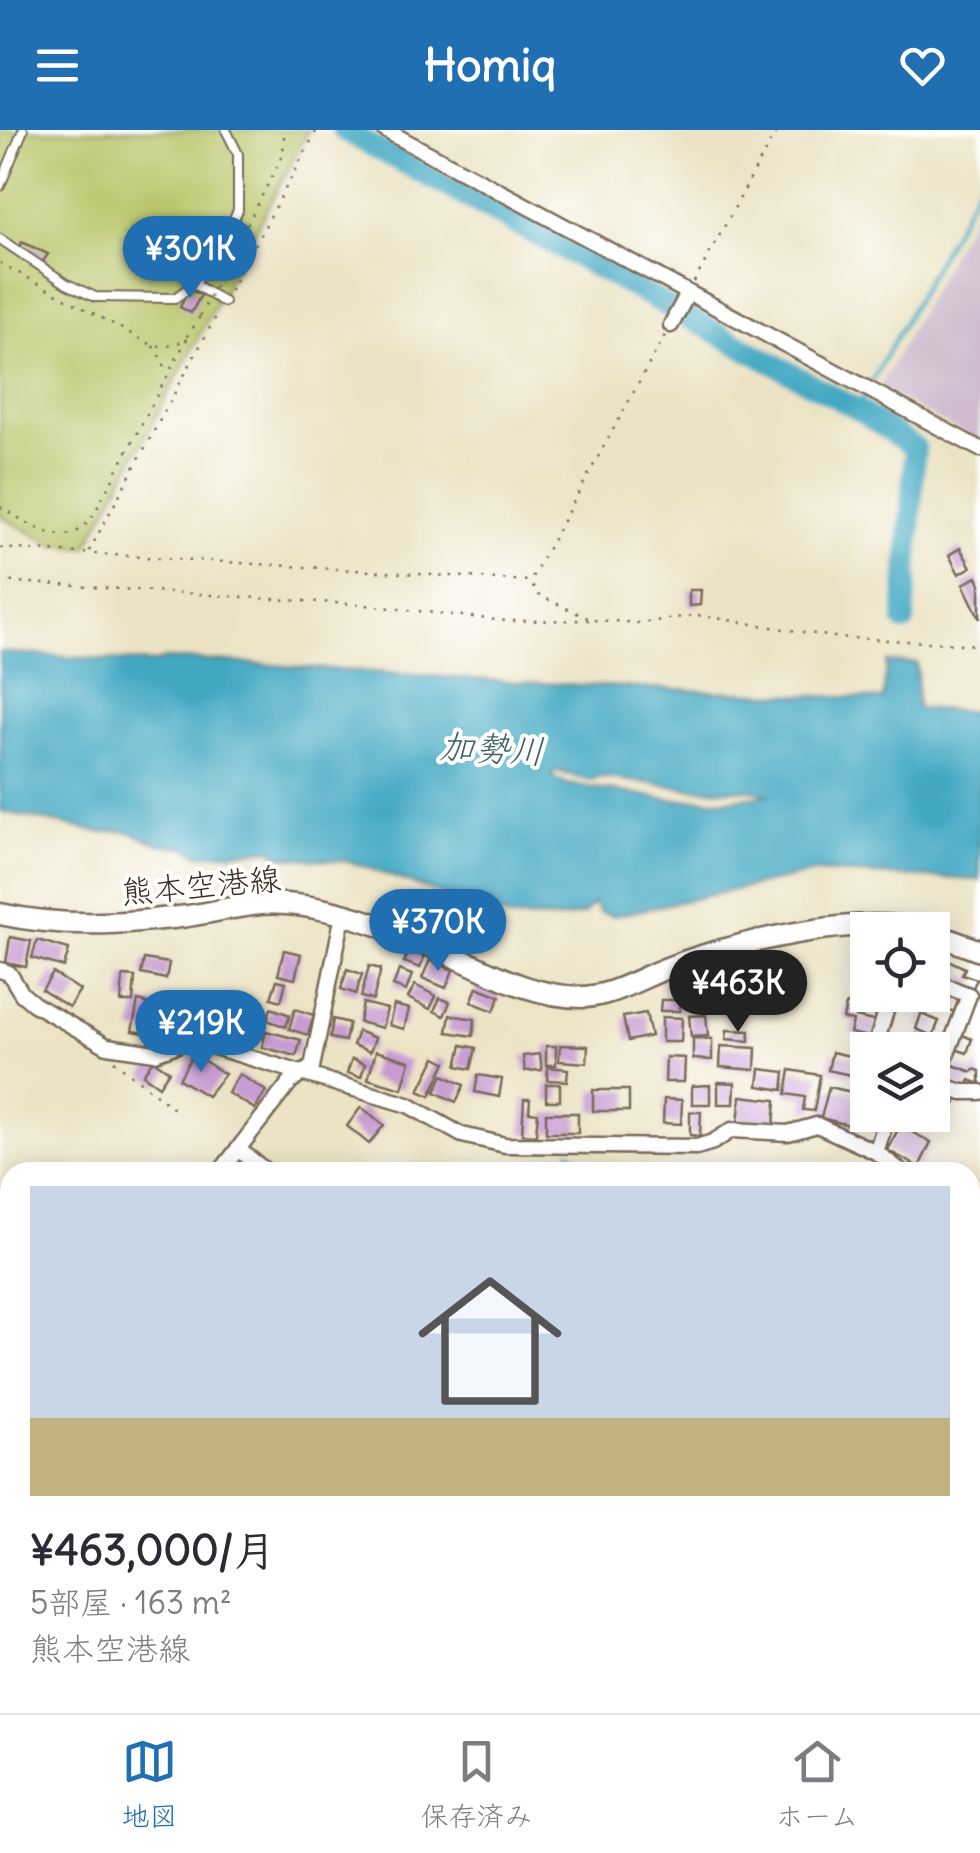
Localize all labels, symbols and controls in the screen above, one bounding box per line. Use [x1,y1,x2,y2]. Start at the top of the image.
text: Homiq [424,37,556,93]
icon: menu [30,38,85,93]
icon: heart [895,38,950,93]
pin: ¥301K [120,216,260,301]
text: ¥301K [145,228,235,269]
water label: 加勢川 [438,723,546,773]
street label: 熊本空港線 [120,858,282,912]
pin: ¥370K [368,889,508,974]
text: ¥370K [391,901,485,942]
map controls [850,912,950,1132]
button: locate [850,912,950,1012]
pin: ¥463K [668,950,808,1035]
text: ¥463K [691,962,785,1003]
pin: ¥219K [131,990,271,1075]
text: ¥219K [157,1002,245,1043]
button: layers [850,1032,950,1132]
icon: home [400,1251,580,1431]
text: ¥463,000/月 [30,1524,275,1576]
text: 5部屋 · 163 m² [30,1582,232,1623]
text: 熊本空港線 [30,1628,190,1669]
tab: 地図 [122,1734,178,1834]
tab: 保存済み [421,1734,533,1834]
tab: ホーム [776,1734,858,1834]

